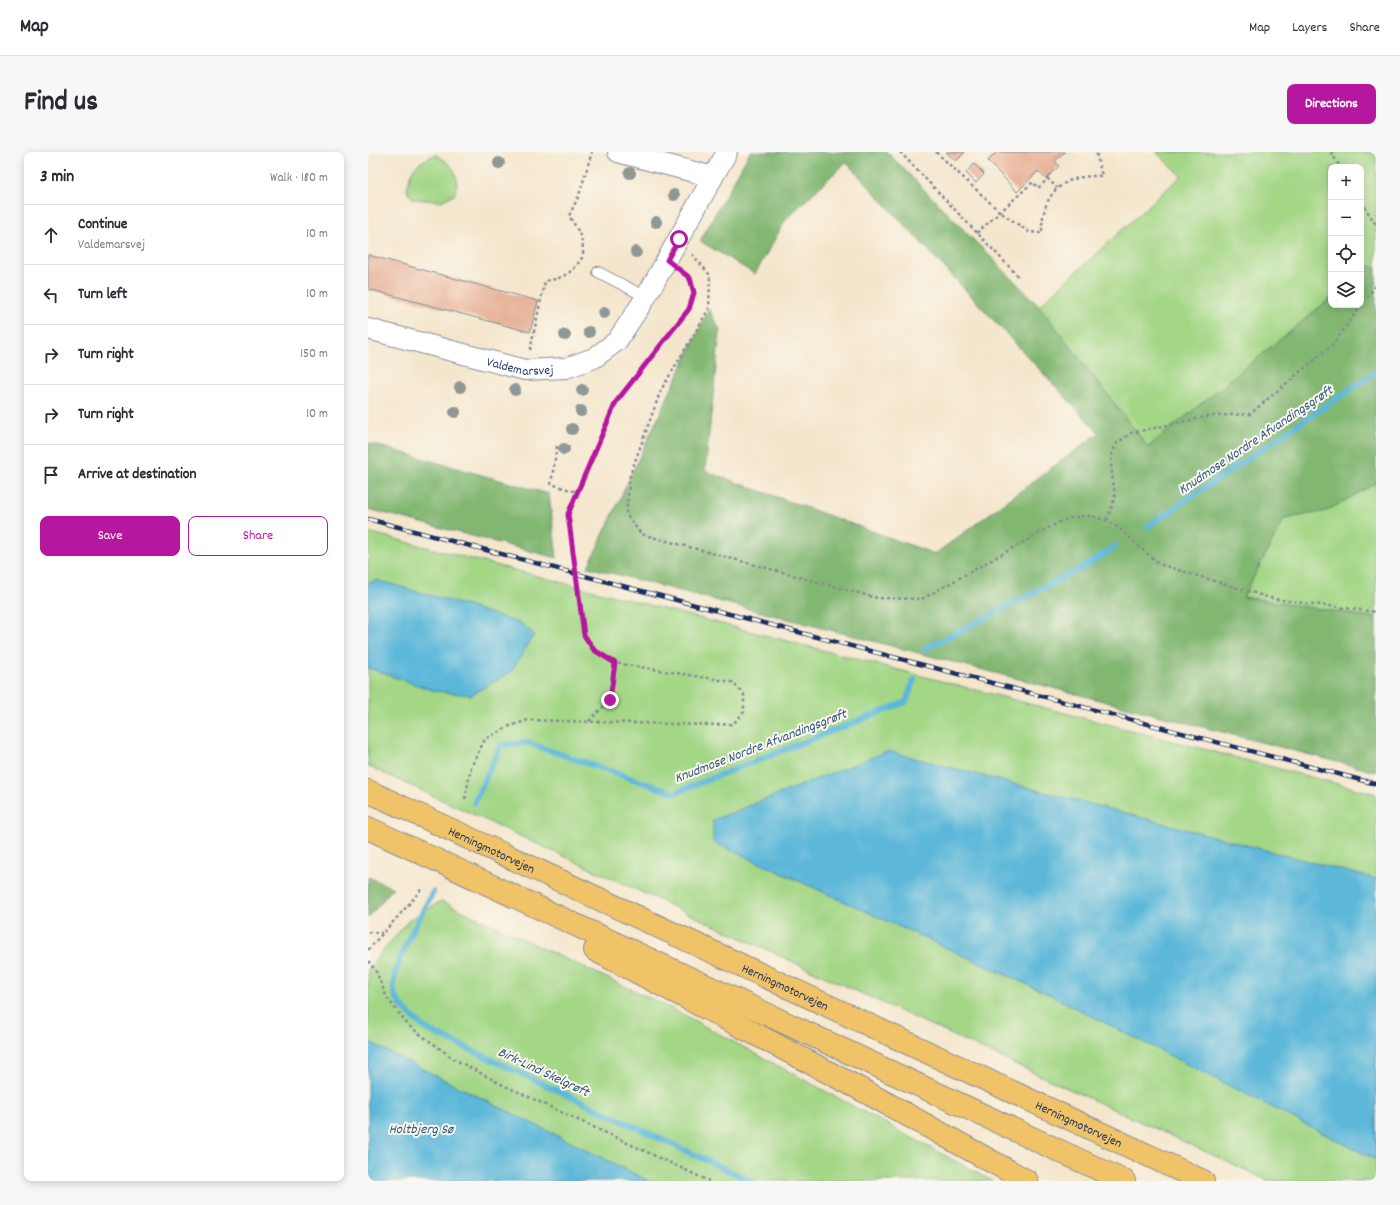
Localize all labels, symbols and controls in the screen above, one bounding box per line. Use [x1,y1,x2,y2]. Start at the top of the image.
text: Map [20,14,49,41]
text: Map [1249,18,1270,38]
text: Layers [1292,18,1327,38]
text: Share [1349,18,1380,38]
text: Find us [24,84,98,124]
button: Directions [1287,84,1376,124]
map controls [1328,164,1364,308]
button: + [1328,164,1364,200]
text: 3 min [40,166,74,190]
text: Walk · 180 m [270,169,328,188]
button: − [1328,200,1364,236]
text: Continue [78,214,127,236]
icon: ahead [40,224,62,246]
text: 10 m [306,225,328,244]
route start [670,230,688,248]
text: Valdemarsvej [78,236,145,255]
button: locate [1328,236,1364,272]
button: layers [1328,272,1364,308]
icon: left [40,284,62,306]
text: Turn left [78,284,127,306]
text: 10 m [306,285,328,304]
icon: right [40,344,62,366]
text: Turn right [78,344,134,366]
text: 150 m [300,345,328,364]
street label: Valdemarsvej [484,353,554,382]
water label: Knudmose Nordre Afvandingsgrøft [1175,380,1339,500]
icon: right [40,404,62,426]
text: Turn right [78,404,134,426]
text: 10 m [306,405,328,424]
icon: arrive [40,464,62,486]
text: Arrive at destination [78,464,196,486]
button: Save [40,516,180,556]
button: Share [188,516,328,556]
route end [601,691,619,709]
water label: Knudmose Nordre Afvandingsgrøft [672,704,851,789]
street label: Herningmotorvejen [445,823,538,880]
street label: Herningmotorvejen [738,960,831,1017]
water label: Birk-Lind Skelgrøft [494,1043,594,1103]
street label: Herningmotorvejen [1032,1097,1125,1154]
water label: Holtbjerg Sø [389,1120,455,1140]

